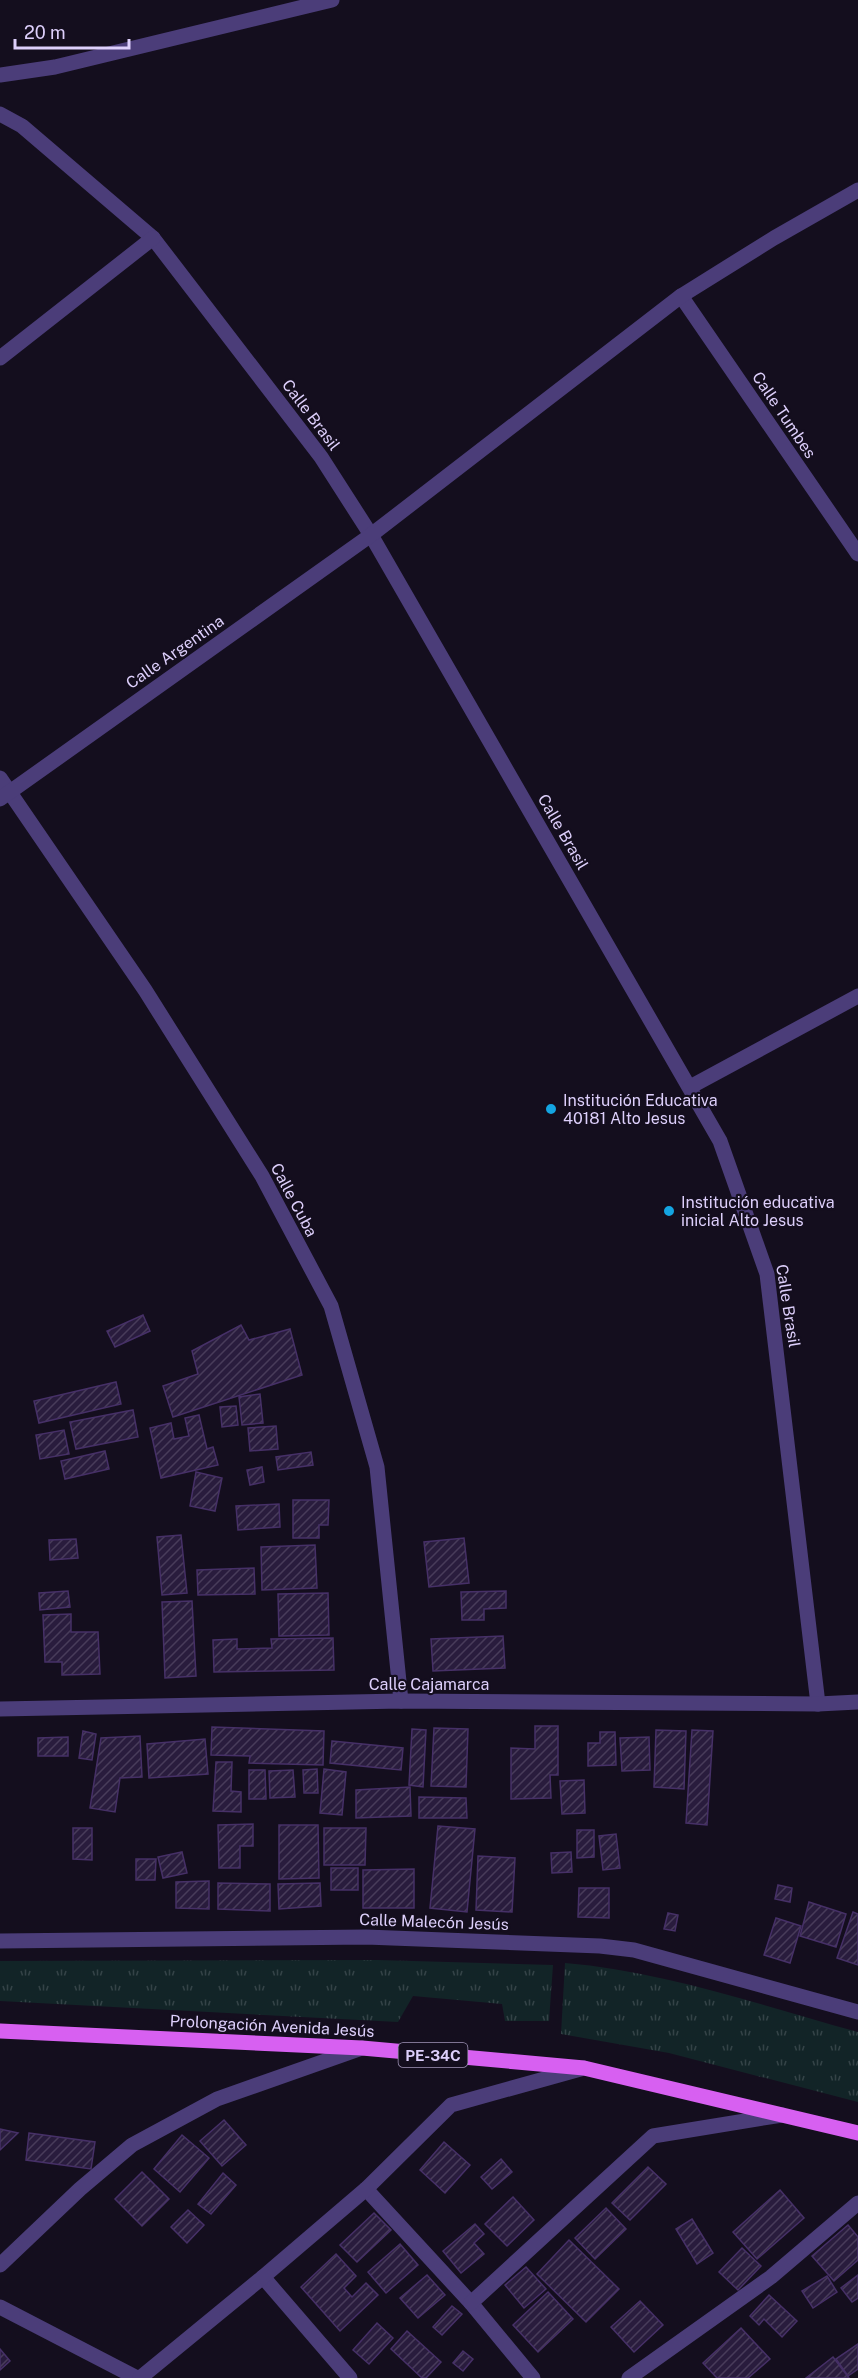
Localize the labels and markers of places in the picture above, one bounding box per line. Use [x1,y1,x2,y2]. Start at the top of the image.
place label: Institución Educativa 40181 Alto Jesus [563,1091,718,1128]
marker: Institución Educativa 40181 Alto Jesus [544,1102,558,1116]
place label: Institución educativa inicial Alto Jesus [681,1193,835,1230]
marker: Institución educativa inicial Alto Jesus [662,1204,676,1218]

